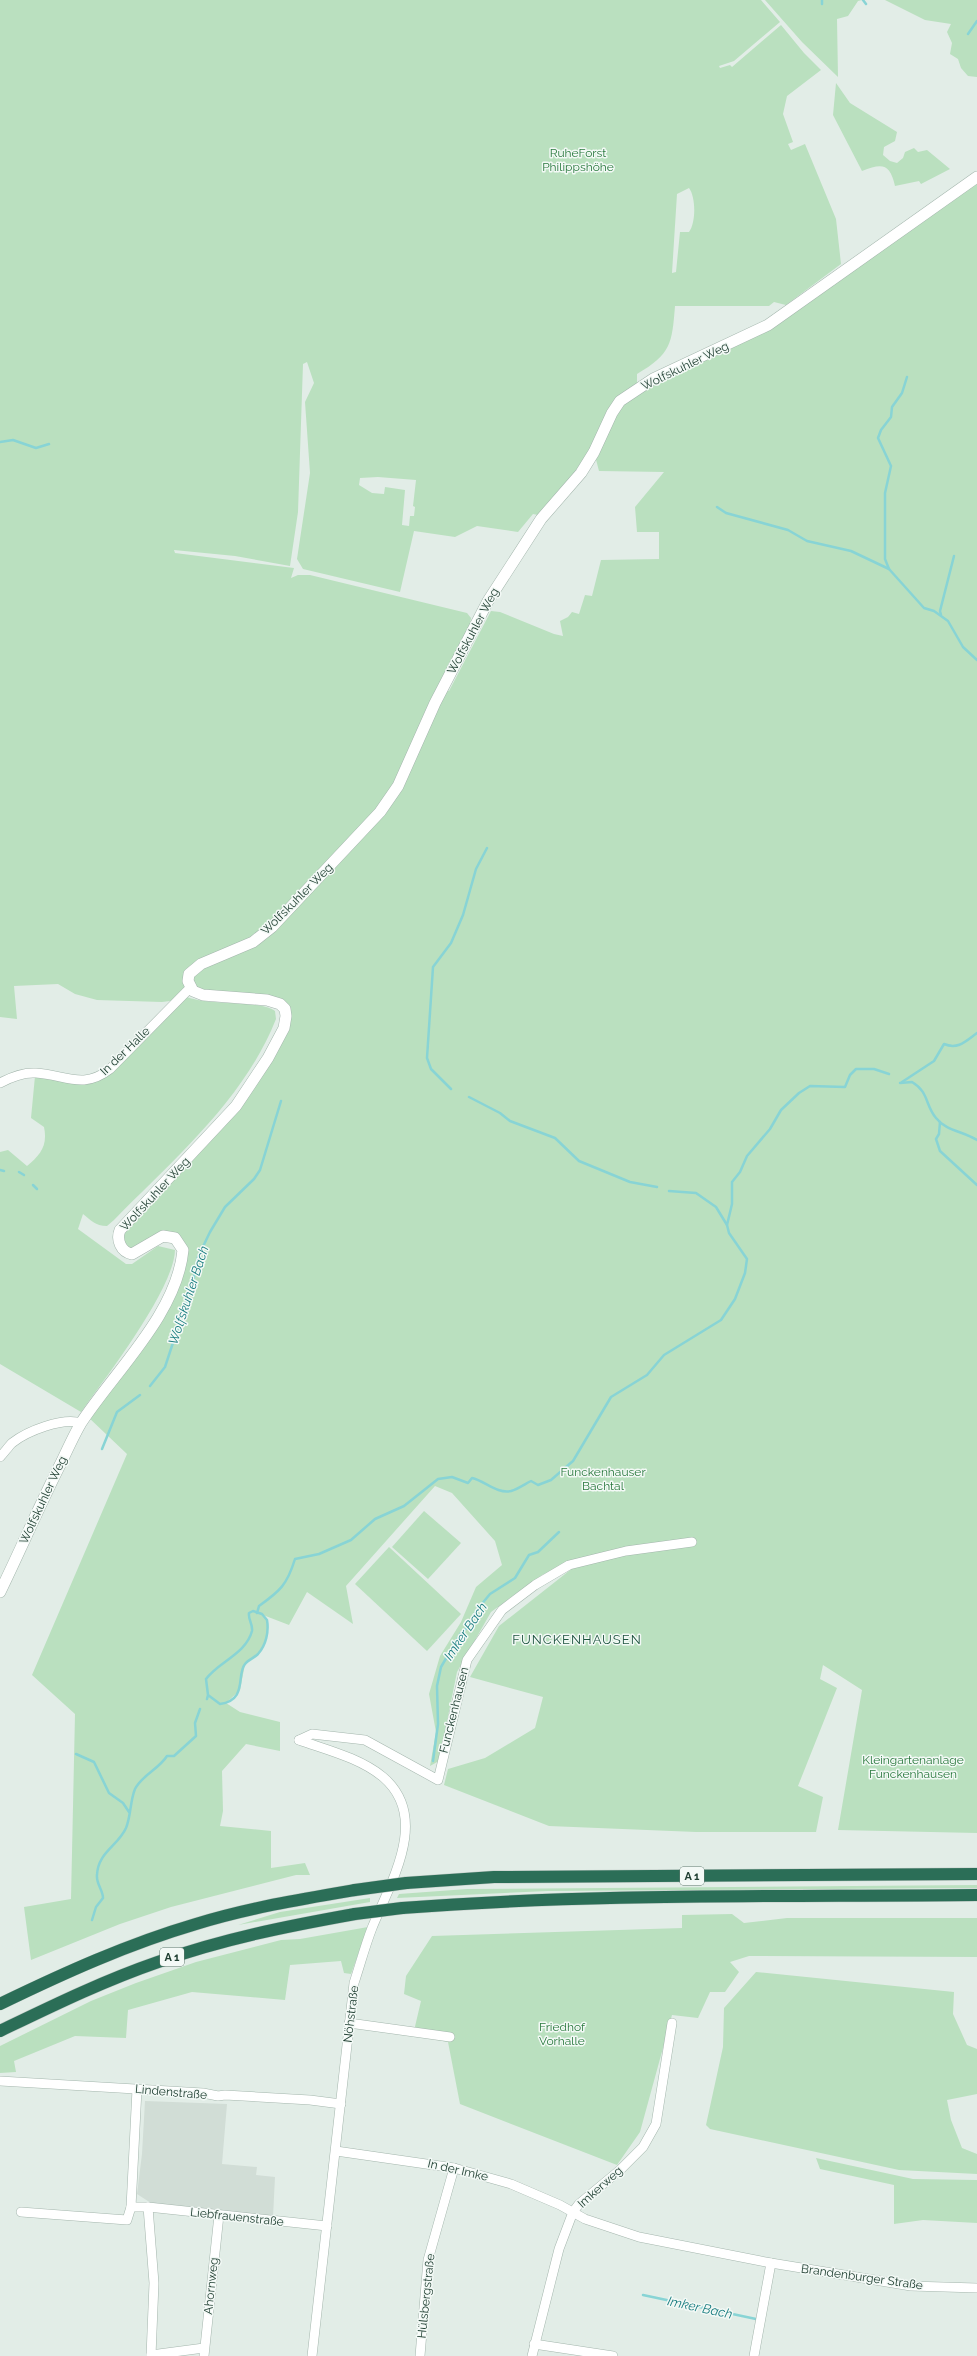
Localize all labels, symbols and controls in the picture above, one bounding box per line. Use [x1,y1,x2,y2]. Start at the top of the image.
park label: RuheForst Philippshöhe [542,146,614,174]
street label: Wolfskuhler Weg [639,339,731,393]
street label: Wolfskuhler Weg [444,586,502,676]
street label: Wolfskuhler Weg [258,860,336,938]
street label: In der Halle [97,1024,153,1078]
street label: Wolfskuhler Weg [117,1154,193,1234]
water label: Wolfskuhler Bach [165,1244,212,1346]
street label: Wolfskuhler Weg [16,1454,70,1546]
park label: Funckenhauser Bachtal [560,1465,646,1493]
water label: Imker Bach [441,1600,490,1663]
district label: FUNCKENHAUSEN [512,1632,642,1647]
street label: Funckenhausen [437,1666,471,1754]
park label: Kleingartenanlage Funckenhausen [862,1753,964,1781]
road number: A 1 [680,1867,704,1885]
road number: A 1 [160,1948,184,1966]
street label: Nöhstraße [341,1985,361,2043]
park label: Friedhof Vorhalle [539,2020,586,2048]
street label: Lindenstraße [134,2082,208,2102]
street label: In der Imke [426,2156,490,2184]
street label: Imkerweg [575,2163,625,2211]
street label: Liebfrauenstraße [190,2205,284,2229]
street label: Hülsbergstraße [415,2253,437,2339]
street label: Ahornweg [201,2257,221,2315]
street label: Brandenburger Straße [800,2262,924,2292]
water label: Imker Bach [666,2293,734,2322]

